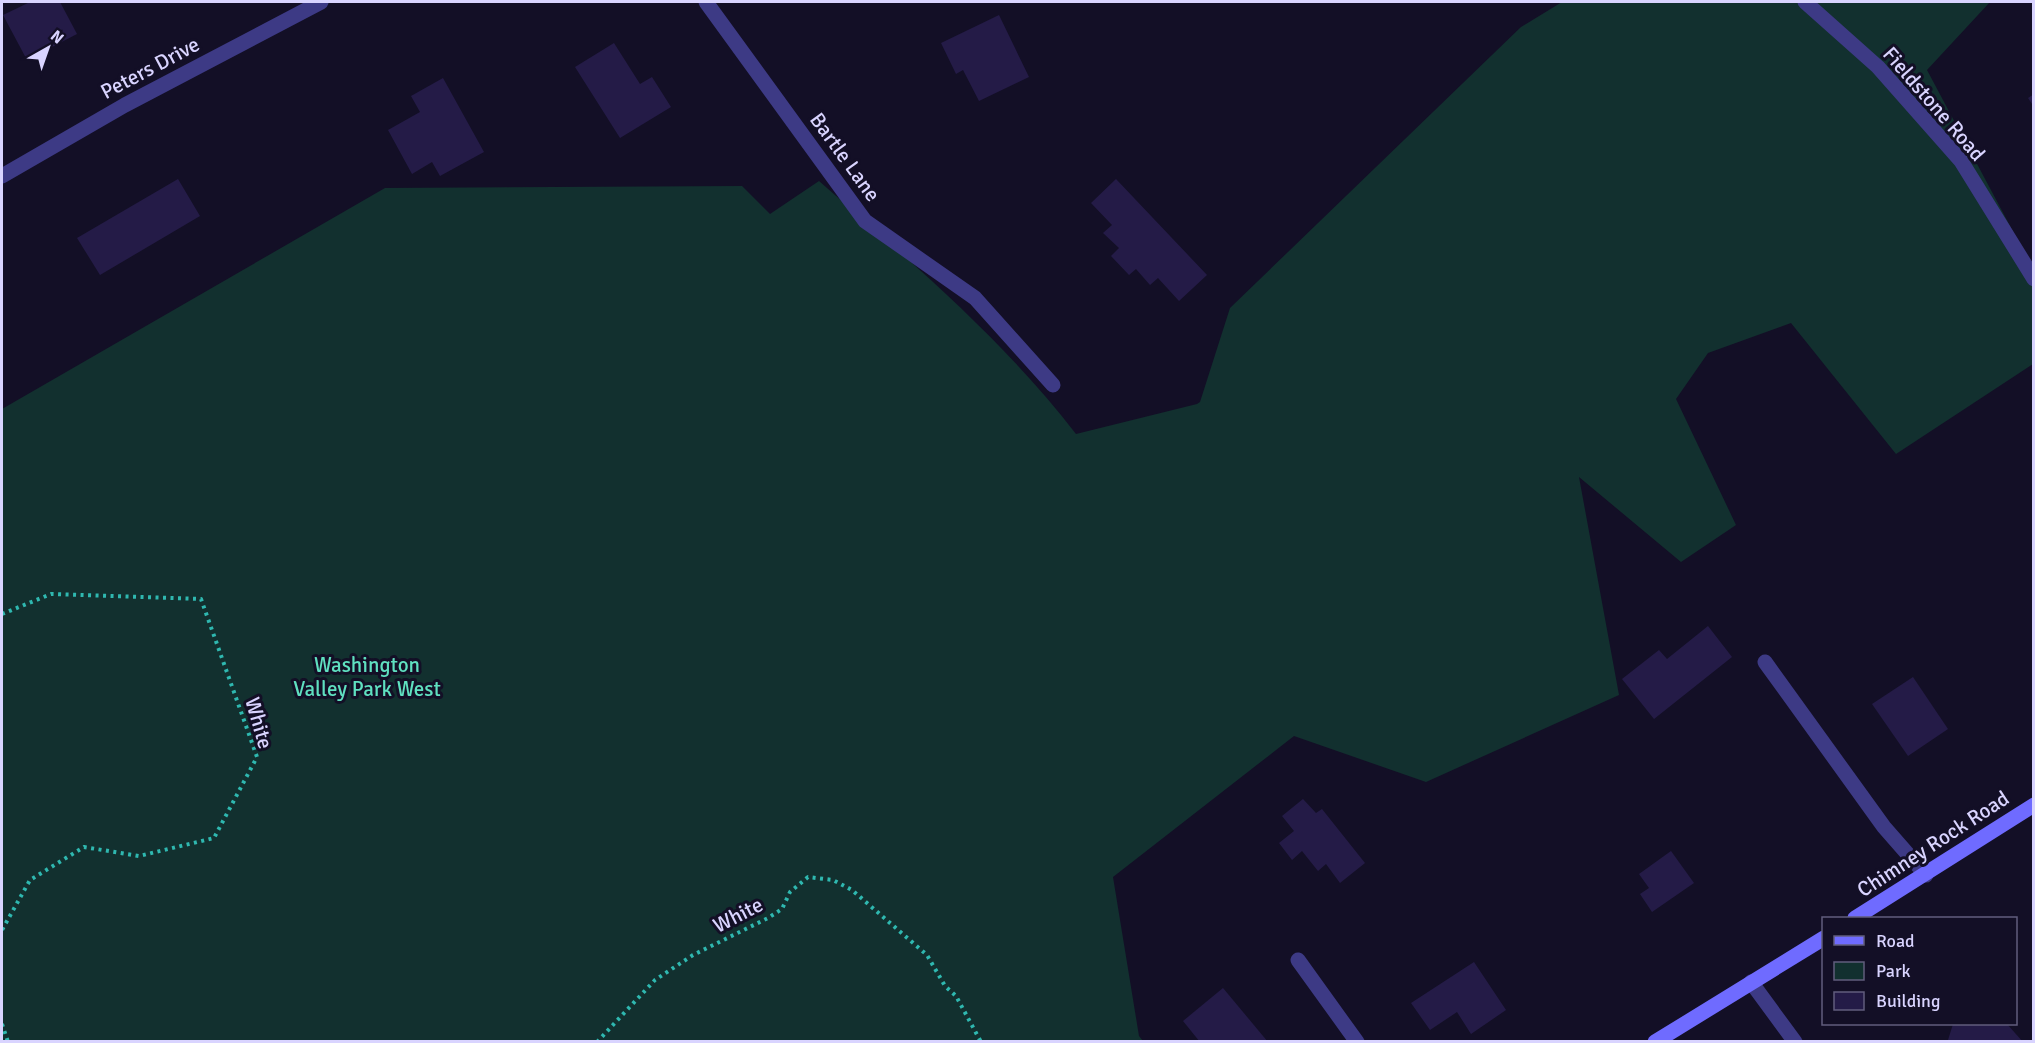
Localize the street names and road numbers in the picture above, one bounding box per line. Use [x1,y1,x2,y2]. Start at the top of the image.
street label: Peters Drive [96,31,204,105]
street label: Fieldstone Road [1877,41,1991,167]
street label: Bartle Lane [804,108,886,206]
street label: White [239,694,279,752]
street label: Chimney Rock Road [1852,785,2014,903]
street label: White [709,891,767,939]

